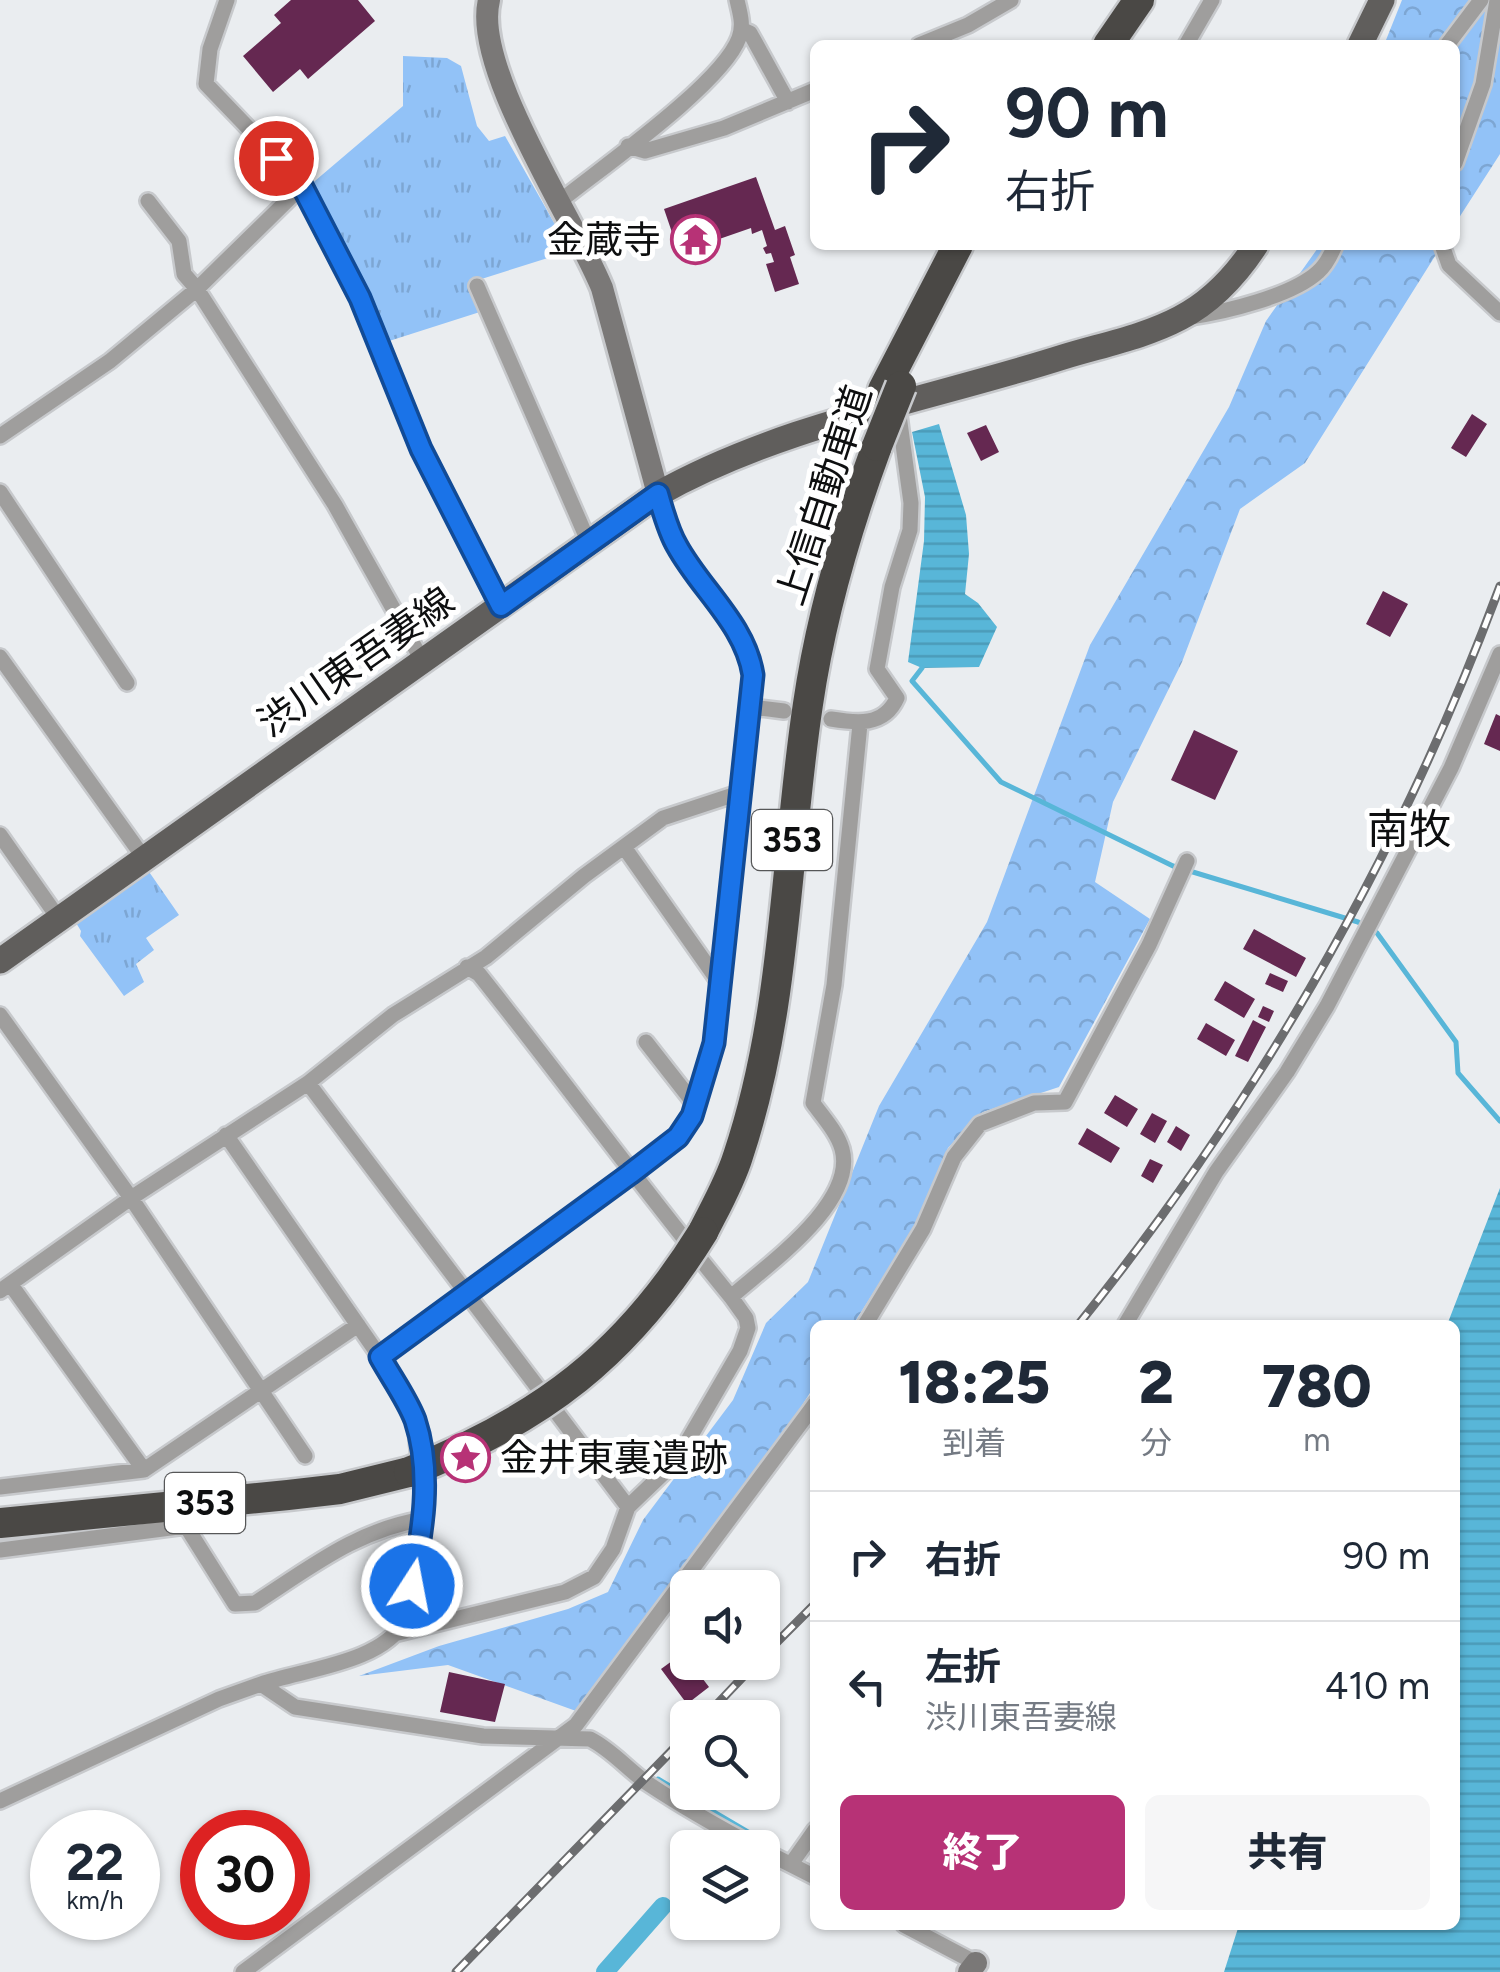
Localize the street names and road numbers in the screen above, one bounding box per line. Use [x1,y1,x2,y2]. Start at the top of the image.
street label: 上信自動車道 [767,379,881,611]
street label: 渋川東吾妻線 [249,578,463,746]
road number: 353 [752,810,832,870]
road number: 353 [165,1473,245,1533]

